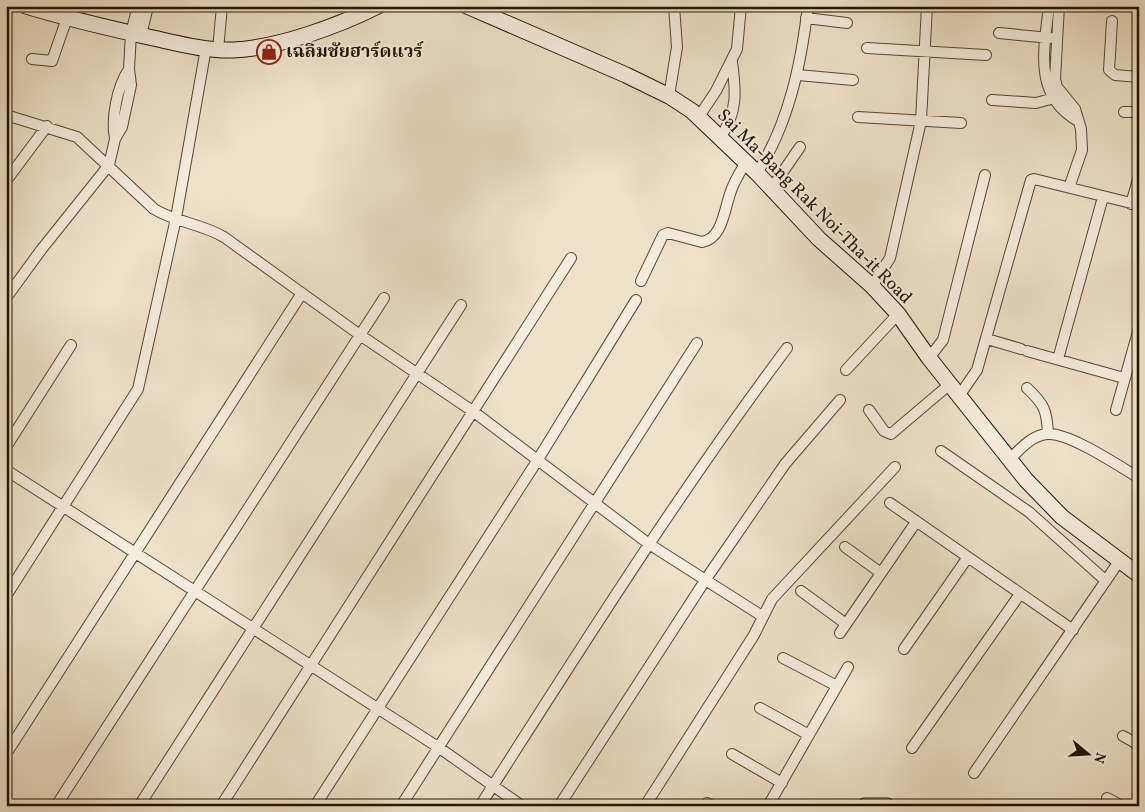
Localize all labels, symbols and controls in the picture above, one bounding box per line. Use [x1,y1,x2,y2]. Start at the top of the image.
shop icon: เฉลิมชัยฮาร์ดแวร์ [256,39,282,65]
place label: เฉลิมชัยฮาร์ดแวร์ [286,40,424,65]
street label: Sai Ma-Bang Rak Noi-Tha-it Road [711,104,917,310]
north arrow [1062,730,1112,780]
text: N [1088,750,1110,765]

